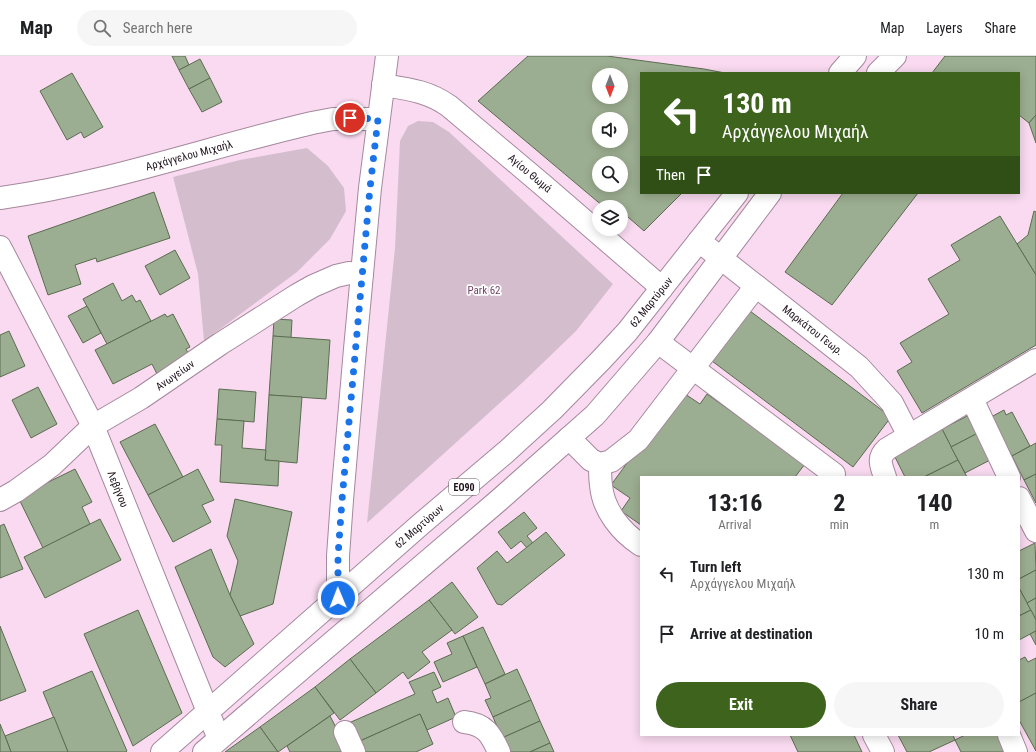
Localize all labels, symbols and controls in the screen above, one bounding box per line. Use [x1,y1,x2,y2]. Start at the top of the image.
search box [77,10,357,46]
text: Map [20,16,53,39]
icon: search [91,17,113,39]
text: Search here [123,19,193,37]
text: Map [880,20,904,36]
text: Layers [926,20,963,36]
text: Share [985,20,1016,36]
north arrow [592,68,628,104]
map controls [592,68,628,236]
text: 130 m [722,87,792,120]
icon: left [656,88,708,140]
pin [333,101,367,135]
icon: arrive [339,107,361,129]
button: sound [592,112,628,148]
text: Αρχάγγελου Μιχαήλ [722,121,869,142]
street label: Αρχάγγελου Μιχαήλ [144,138,234,173]
street label: Αγίου Θωμά [505,151,555,196]
button: search [592,156,628,192]
icon: arrive [693,164,715,186]
text: Then [656,166,685,184]
button: layers [592,200,628,236]
street label: 62 Μαρτύρων [627,274,676,330]
park label: Park 62 [468,284,501,297]
street label: Μαρκάτου Γεωρ. [780,303,846,358]
street label: Ανωγείων [153,357,197,393]
street label: Λεβήνου [104,469,131,509]
road number: ΕΟ90 [449,479,479,495]
text: 13:16 [707,489,762,517]
text: 2 [833,489,845,517]
text: 140 [916,489,953,517]
street label: 62 Μαρτύρων [392,501,447,551]
text: Arrival [718,517,751,532]
text: min [830,517,849,532]
text: m [930,517,939,532]
text: Turn left [690,558,741,576]
icon: left [656,563,678,585]
text: 130 m [967,565,1004,583]
text: Αρχάγγελου Μιχαήλ [690,576,796,591]
position arrow [317,577,359,619]
icon: arrive [656,623,678,645]
text: Arrive at destination [690,625,813,643]
text: 10 m [974,625,1004,643]
button: Exit [656,682,826,728]
button: Share [834,682,1004,728]

